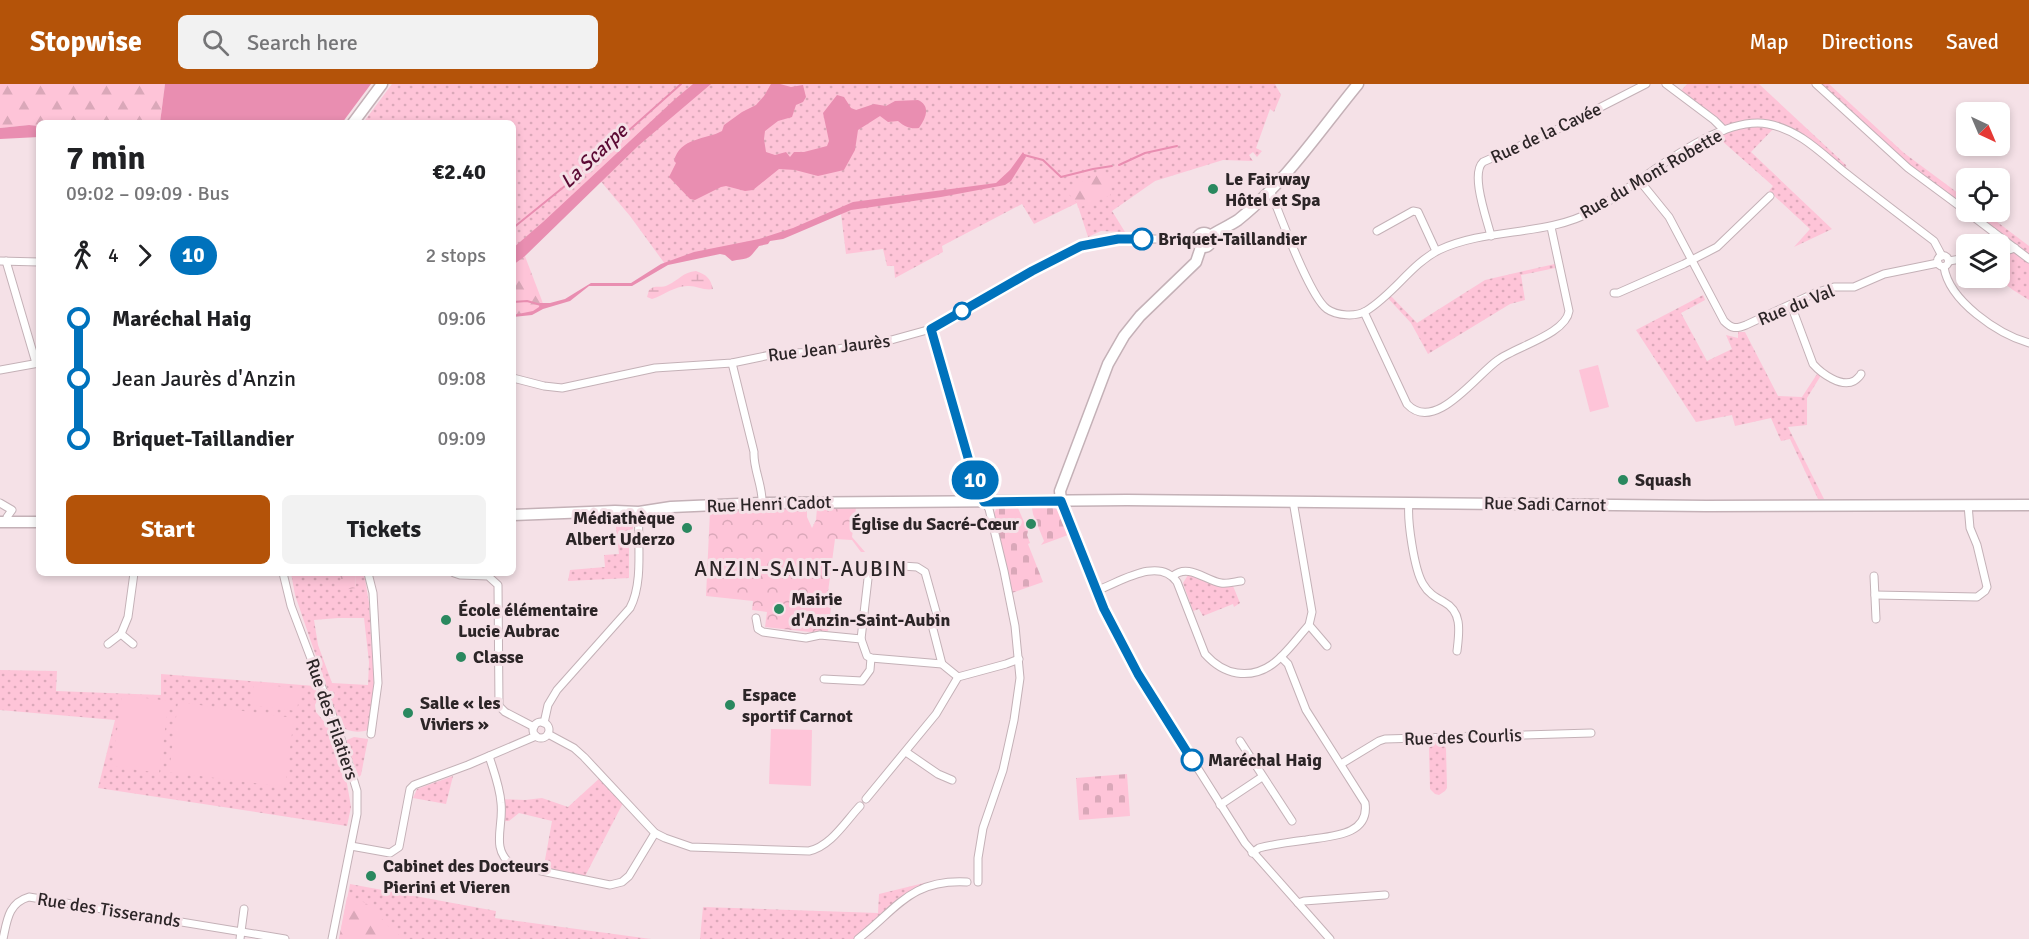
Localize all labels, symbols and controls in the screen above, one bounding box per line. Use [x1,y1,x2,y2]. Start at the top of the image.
search box [178,15,598,69]
text: Stopwise [30,25,142,59]
icon: search [199,26,232,59]
text: Search here [247,29,358,56]
text: Map [1750,29,1788,55]
text: Directions [1821,29,1913,55]
text: Saved [1946,29,1999,55]
street label: Rue de la Cavée [1487,98,1605,168]
north arrow [1956,102,2010,156]
map controls [1956,102,2010,288]
water label: La Scarpe [555,118,634,194]
street label: Rue du Mont Robette [1576,124,1726,224]
text: 7 min [66,138,146,179]
text: €2.40 [432,158,486,185]
place label: Le Fairway Hôtel et Spa [1225,168,1320,211]
button: locate [1956,168,2010,222]
text: 09:02 – 09:09 · Bus [66,181,229,206]
marker: Le Fairway Hôtel et Spa [1206,182,1220,196]
marker: Briquet-Taillandier [1131,228,1153,250]
place label: Briquet-Taillandier [1158,228,1308,250]
button: layers [1956,234,2010,288]
icon: walk [66,239,99,272]
icon: forward [128,239,161,272]
text: 10 [182,242,205,268]
text: 4 [108,243,119,268]
text: 2 stops [425,243,486,268]
street label: Rue du Val [1755,280,1837,330]
unlabelled marker [953,302,971,320]
text: Maréchal Haig [112,305,251,332]
text: 09:06 [437,306,486,331]
street label: Rue Jean Jaurès [767,330,891,366]
text: Jean Jaurès d'Anzin [112,365,296,392]
text: 09:08 [437,366,486,391]
text: Briquet-Taillandier [112,425,294,452]
text: 09:09 [437,426,486,451]
line badge: 10 [948,460,1002,500]
text: 10 [964,467,986,493]
place label: Squash [1635,469,1692,491]
marker: Squash [1616,473,1630,487]
street label: Rue Henri Cadot [706,491,832,517]
street label: Rue Sadi Carnot [1484,492,1606,516]
button: Start [66,495,270,564]
button: Tickets [282,495,486,564]
place label: Médiathèque Albert Uderzo [566,507,675,550]
place label: Église du Sacré-Cœur [851,513,1020,535]
marker: Église du Sacré-Cœur [1024,517,1038,531]
marker: Médiathèque Albert Uderzo [680,521,694,535]
district label: ANZIN-SAINT-AUBIN [694,556,908,582]
place label: Mairie d'Anzin-Saint-Aubin [791,588,950,631]
place label: École élémentaire Lucie Aubrac [458,599,598,642]
marker: Mairie d'Anzin-Saint-Aubin [772,602,786,616]
marker: École élémentaire Lucie Aubrac [439,613,453,627]
place label: Classe [473,646,524,668]
marker: Classe [454,650,468,664]
street label: Rue des Filatiers [301,655,363,783]
place label: Espace sportif Carnot [742,684,853,727]
place label: Salle « les Viviers » [420,692,500,735]
marker: Espace sportif Carnot [723,698,737,712]
marker: Salle « les Viviers » [401,706,415,720]
street label: Rue des Courlis [1404,724,1523,750]
marker: Maréchal Haig [1181,749,1203,771]
place label: Maréchal Haig [1208,749,1322,771]
place label: Cabinet des Docteurs Pierini et Vieren [383,855,549,898]
marker: Cabinet des Docteurs Pierini et Vieren [364,869,378,883]
street label: Rue des Tisserands [36,888,182,932]

